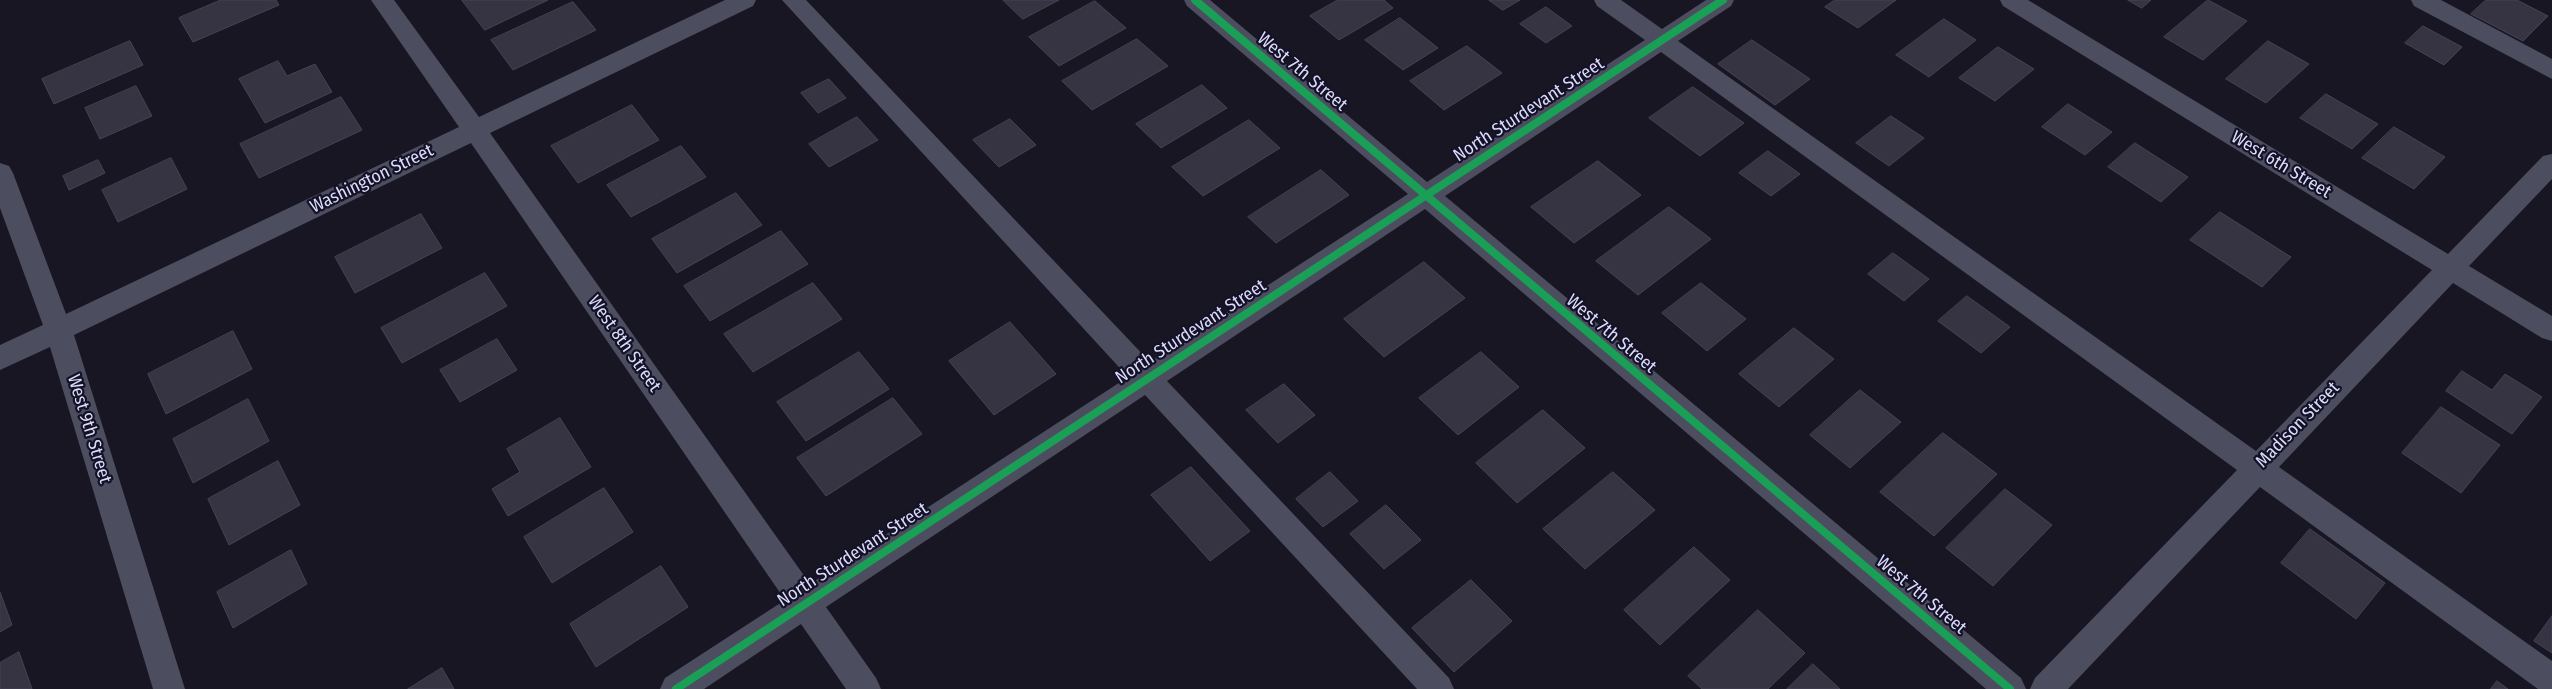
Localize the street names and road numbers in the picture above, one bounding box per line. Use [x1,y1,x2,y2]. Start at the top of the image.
street label: West 7th Street [1252,28,1352,116]
street label: North Sturdevant Street [1450,53,1608,167]
street label: West 6th Street [2227,127,2335,203]
street label: Washington Street [307,140,437,218]
street label: North Sturdevant Street [1112,275,1270,389]
street label: West 7th Street [1561,290,1661,378]
street label: West 8th Street [583,292,665,396]
street label: West 9th Street [62,372,116,486]
street label: Madison Street [2252,378,2344,472]
street label: North Sturdevant Street [774,498,932,612]
street label: West 7th Street [1871,551,1971,639]

